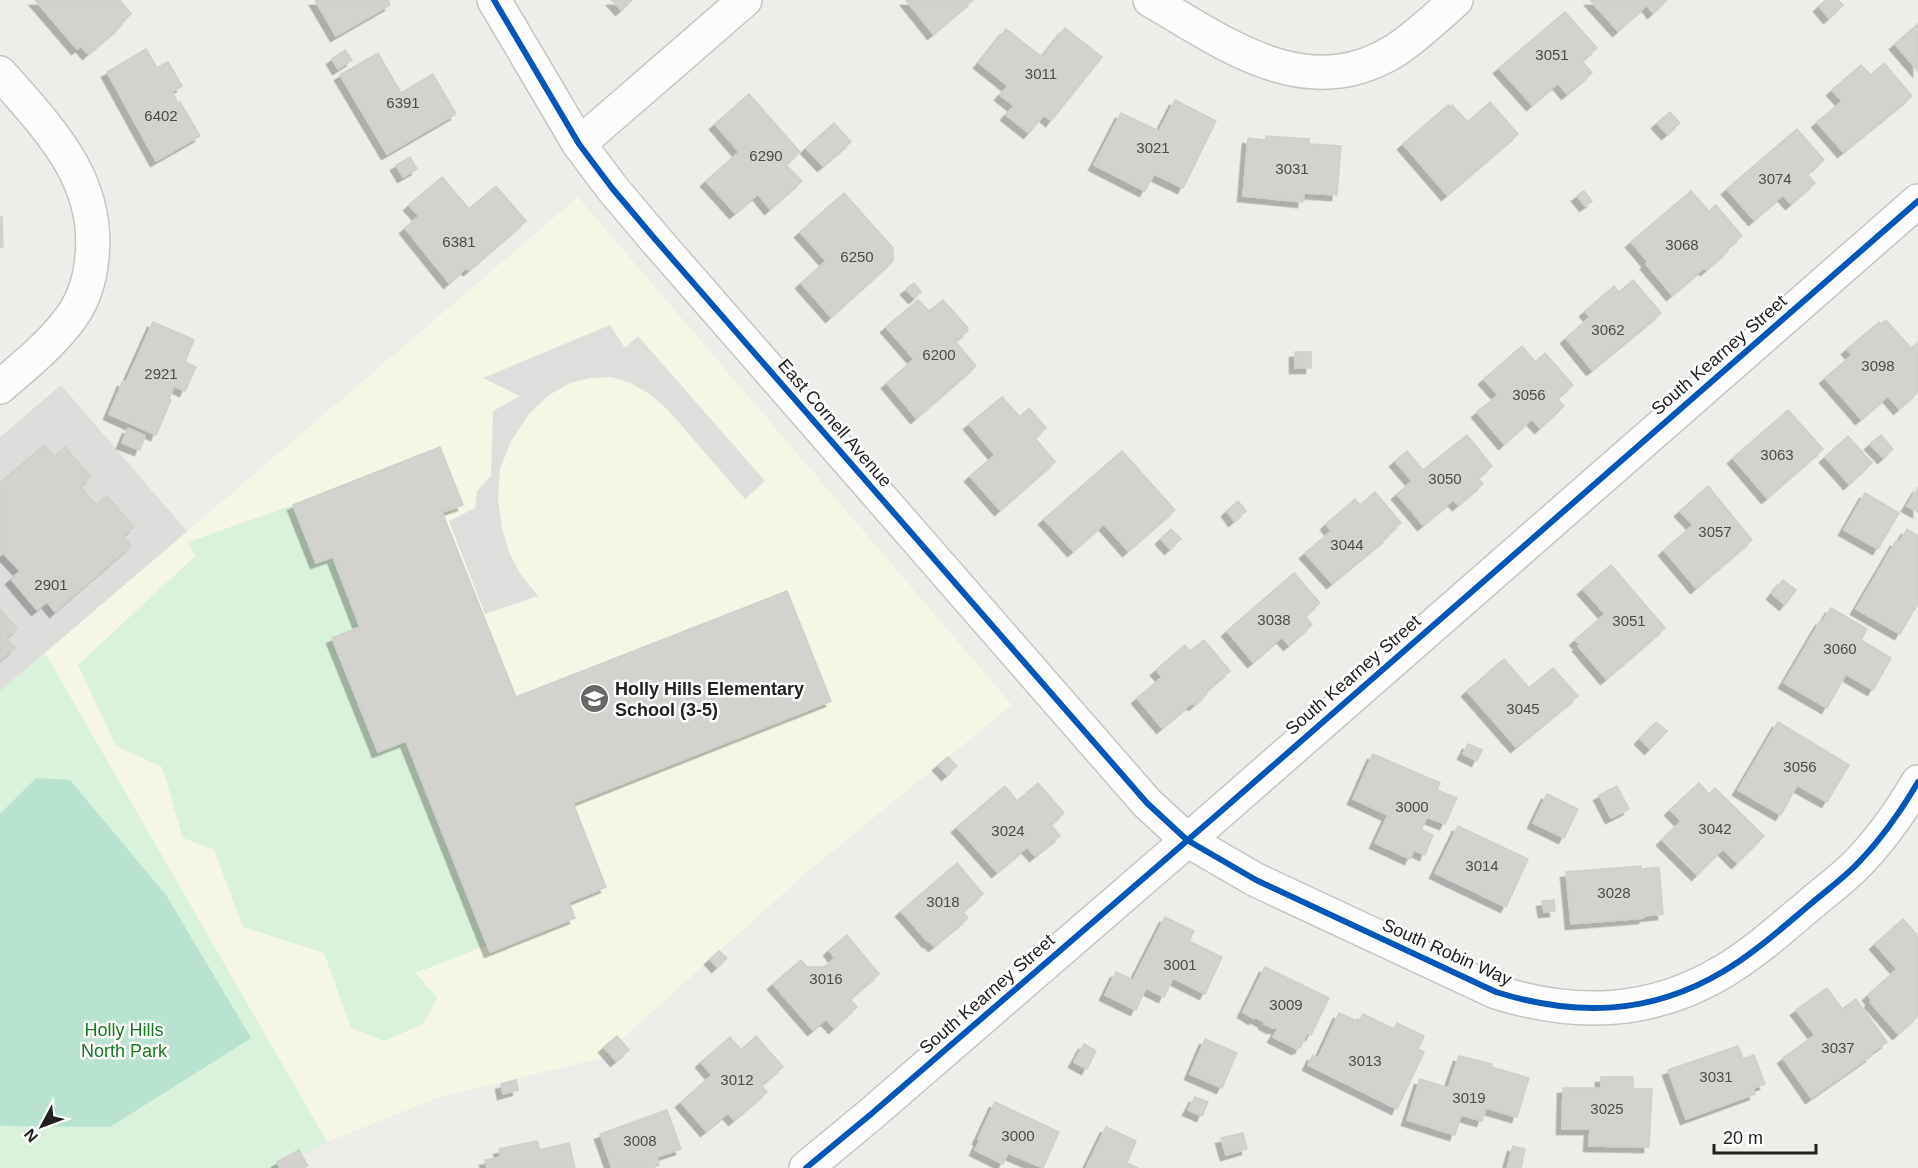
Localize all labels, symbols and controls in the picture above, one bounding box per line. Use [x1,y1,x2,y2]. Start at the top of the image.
house number: 3051 [1535,46,1569,63]
house number: 3011 [1025,65,1057,82]
house number: 6391 [386,94,420,111]
house number: 6402 [144,107,178,124]
house number: 3021 [1136,139,1170,156]
house number: 6290 [749,147,783,164]
house number: 3031 [1275,160,1309,177]
house number: 3074 [1758,170,1792,187]
house number: 6381 [442,233,476,250]
house number: 3068 [1665,236,1699,253]
house number: 6250 [840,248,874,265]
street label: South Kearney Street [1647,291,1791,419]
house number: 3062 [1591,321,1625,338]
house number: 6200 [922,346,956,363]
street label: East Cornell Avenue [774,355,896,491]
house number: 3098 [1861,357,1895,374]
house number: 2921 [144,365,178,382]
house number: 3056 [1512,386,1546,403]
house number: 3063 [1760,446,1794,463]
house number: 3050 [1428,470,1462,487]
house number: 3057 [1698,523,1732,540]
house number: 3044 [1330,536,1364,553]
house number: 2901 [34,576,68,593]
house number: 3038 [1257,611,1291,628]
street label: South Kearney Street [1281,611,1425,739]
house number: 3051 [1612,612,1646,629]
house number: 3060 [1823,640,1857,657]
place label: Holly Hills Elementary School (3-5) [615,679,804,720]
school or university icon: Holly Hills Elementary School (3-5) [578,683,610,715]
house number: 3045 [1506,700,1540,717]
house number: 3056 [1783,758,1817,775]
house number: 3000 [1395,798,1429,815]
house number: 3042 [1698,820,1732,837]
house number: 3024 [991,822,1025,839]
house number: 3014 [1465,857,1499,874]
house number: 3028 [1597,884,1631,901]
house number: 3018 [926,893,960,910]
street label: South Robin Way [1379,915,1515,989]
street label: South Kearney Street [915,930,1059,1058]
house number: 3001 [1163,956,1197,973]
house number: 3016 [809,970,843,987]
house number: 3009 [1269,996,1303,1013]
park label: Holly Hills North Park [81,1020,168,1061]
house number: 3037 [1821,1039,1855,1056]
house number: 3013 [1348,1052,1382,1069]
house number: 3031 [1699,1068,1733,1085]
house number: 3012 [720,1071,754,1088]
house number: 3019 [1452,1089,1486,1106]
north arrow [12,1096,72,1156]
house number: 3025 [1590,1100,1624,1117]
scale bar [1714,1117,1816,1155]
text: N [21,1126,41,1145]
house number: 3000 [1001,1127,1035,1144]
text: 20 m [1723,1128,1763,1148]
house number: 3008 [623,1132,657,1149]

